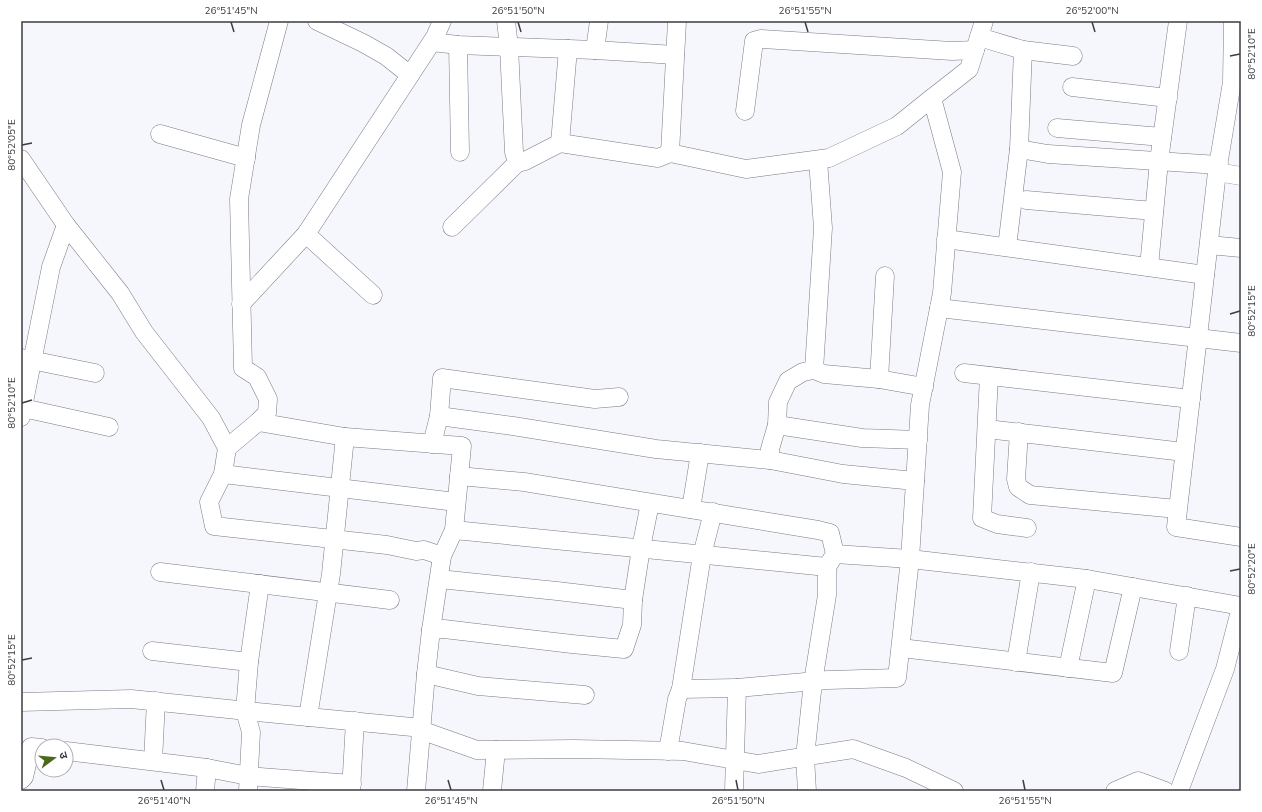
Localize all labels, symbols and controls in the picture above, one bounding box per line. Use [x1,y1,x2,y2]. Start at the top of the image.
text: 26°51'45"N [204,4,258,18]
text: 26°51'50"N [491,4,545,18]
text: 26°51'55"N [778,4,832,18]
text: 26°52'00"N [1065,4,1119,18]
text: 80°52'10"E [1245,28,1259,80]
text: 80°52'05"E [5,119,19,171]
text: 80°52'15"E [1245,285,1259,337]
text: 80°52'10"E [5,377,19,429]
text: 80°52'20"E [1245,543,1259,595]
text: 80°52'15"E [5,634,19,686]
north arrow [34,738,74,778]
text: उ [55,750,71,761]
text: 26°51'40"N [137,794,191,808]
text: 26°51'45"N [424,794,478,808]
text: 26°51'50"N [711,794,765,808]
text: 26°51'55"N [998,794,1052,808]

